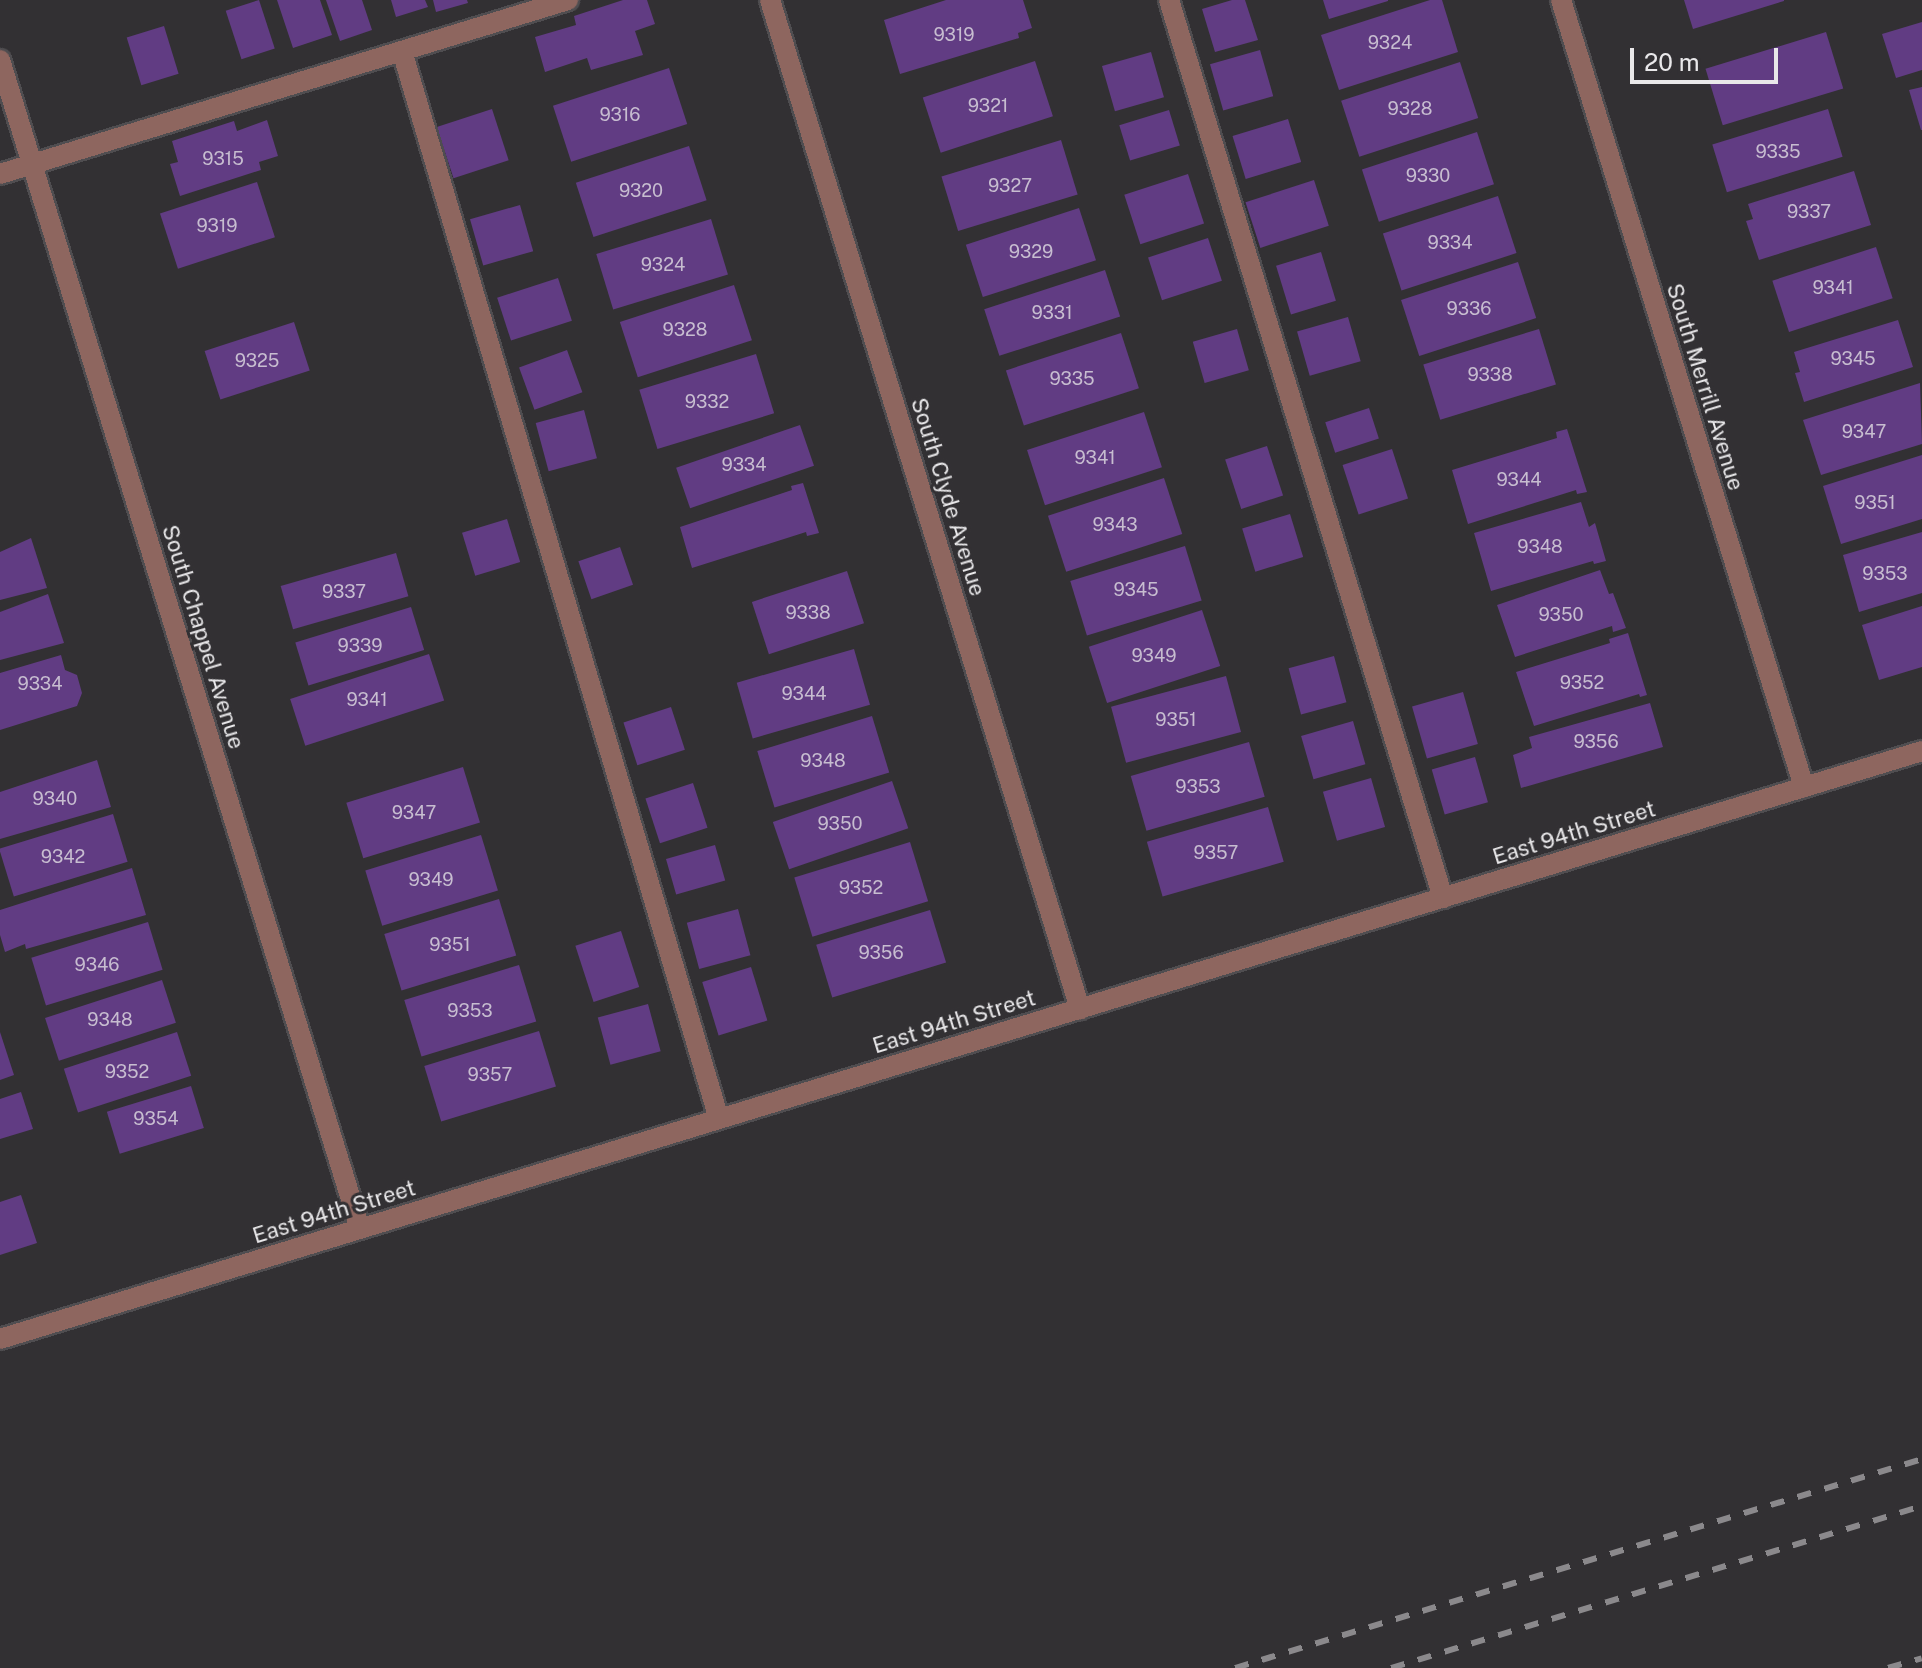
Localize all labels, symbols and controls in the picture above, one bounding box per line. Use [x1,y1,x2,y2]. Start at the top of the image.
house number: 9319 [933,24,975,46]
house number: 9324 [1368,32,1412,54]
scale bar [1634,32,1782,82]
text: 20 m [1644,48,1700,76]
house number: 9321 [968,95,1008,117]
house number: 9328 [1388,98,1432,120]
house number: 9316 [600,104,640,126]
house number: 9335 [1755,141,1801,163]
house number: 9315 [202,148,244,170]
house number: 9330 [1406,165,1450,187]
house number: 9327 [988,175,1032,197]
house number: 9320 [619,180,663,202]
house number: 9337 [1787,201,1831,223]
house number: 9319 [196,215,238,237]
house number: 9334 [1428,232,1472,254]
house number: 9329 [1009,241,1053,263]
house number: 9324 [641,254,685,276]
house number: 9341 [1812,277,1854,299]
street label: South Merrill Avenue [1661,280,1749,494]
house number: 9336 [1447,298,1491,320]
house number: 9331 [1031,302,1073,324]
house number: 9328 [663,319,707,341]
house number: 9345 [1830,348,1876,370]
house number: 9325 [235,350,279,372]
house number: 9338 [1467,364,1513,386]
house number: 9335 [1049,368,1095,390]
house number: 9332 [685,391,729,413]
street label: South Clyde Avenue [905,395,991,599]
house number: 9347 [1842,421,1886,443]
house number: 9341 [1074,447,1116,469]
house number: 9334 [722,454,766,476]
house number: 9344 [1496,469,1542,491]
house number: 9351 [1854,492,1896,514]
house number: 9343 [1092,514,1138,536]
street label: South Chappel Avenue [156,522,250,752]
house number: 9348 [1517,536,1563,558]
house number: 9353 [1862,563,1908,585]
house number: 9345 [1113,579,1159,601]
house number: 9337 [322,581,366,603]
house number: 9338 [785,602,831,624]
house number: 9350 [1538,604,1584,626]
house number: 9339 [338,635,382,657]
house number: 9349 [1132,645,1176,667]
house number: 9352 [1560,672,1604,694]
house number: 9334 [18,673,62,695]
house number: 9344 [781,683,827,705]
house number: 9341 [346,689,388,711]
house number: 9351 [1155,709,1197,731]
house number: 9356 [1573,731,1619,753]
house number: 9348 [800,750,846,772]
house number: 9353 [1175,776,1221,798]
house number: 9340 [33,788,77,810]
street label: East 94th Street [1489,796,1659,870]
house number: 9347 [392,802,436,824]
house number: 9350 [817,813,863,835]
house number: 9357 [1194,842,1238,864]
house number: 9342 [41,846,85,868]
house number: 9349 [409,869,453,891]
house number: 9352 [839,877,883,899]
house number: 9351 [429,934,471,956]
house number: 9356 [858,942,904,964]
house number: 9346 [75,954,119,976]
street label: East 94th Street [869,985,1039,1059]
house number: 9353 [447,1000,493,1022]
house number: 9348 [87,1009,133,1031]
house number: 9352 [105,1061,149,1083]
house number: 9357 [468,1064,512,1086]
house number: 9354 [133,1108,179,1130]
street label: East 94th Street [249,1175,419,1249]

